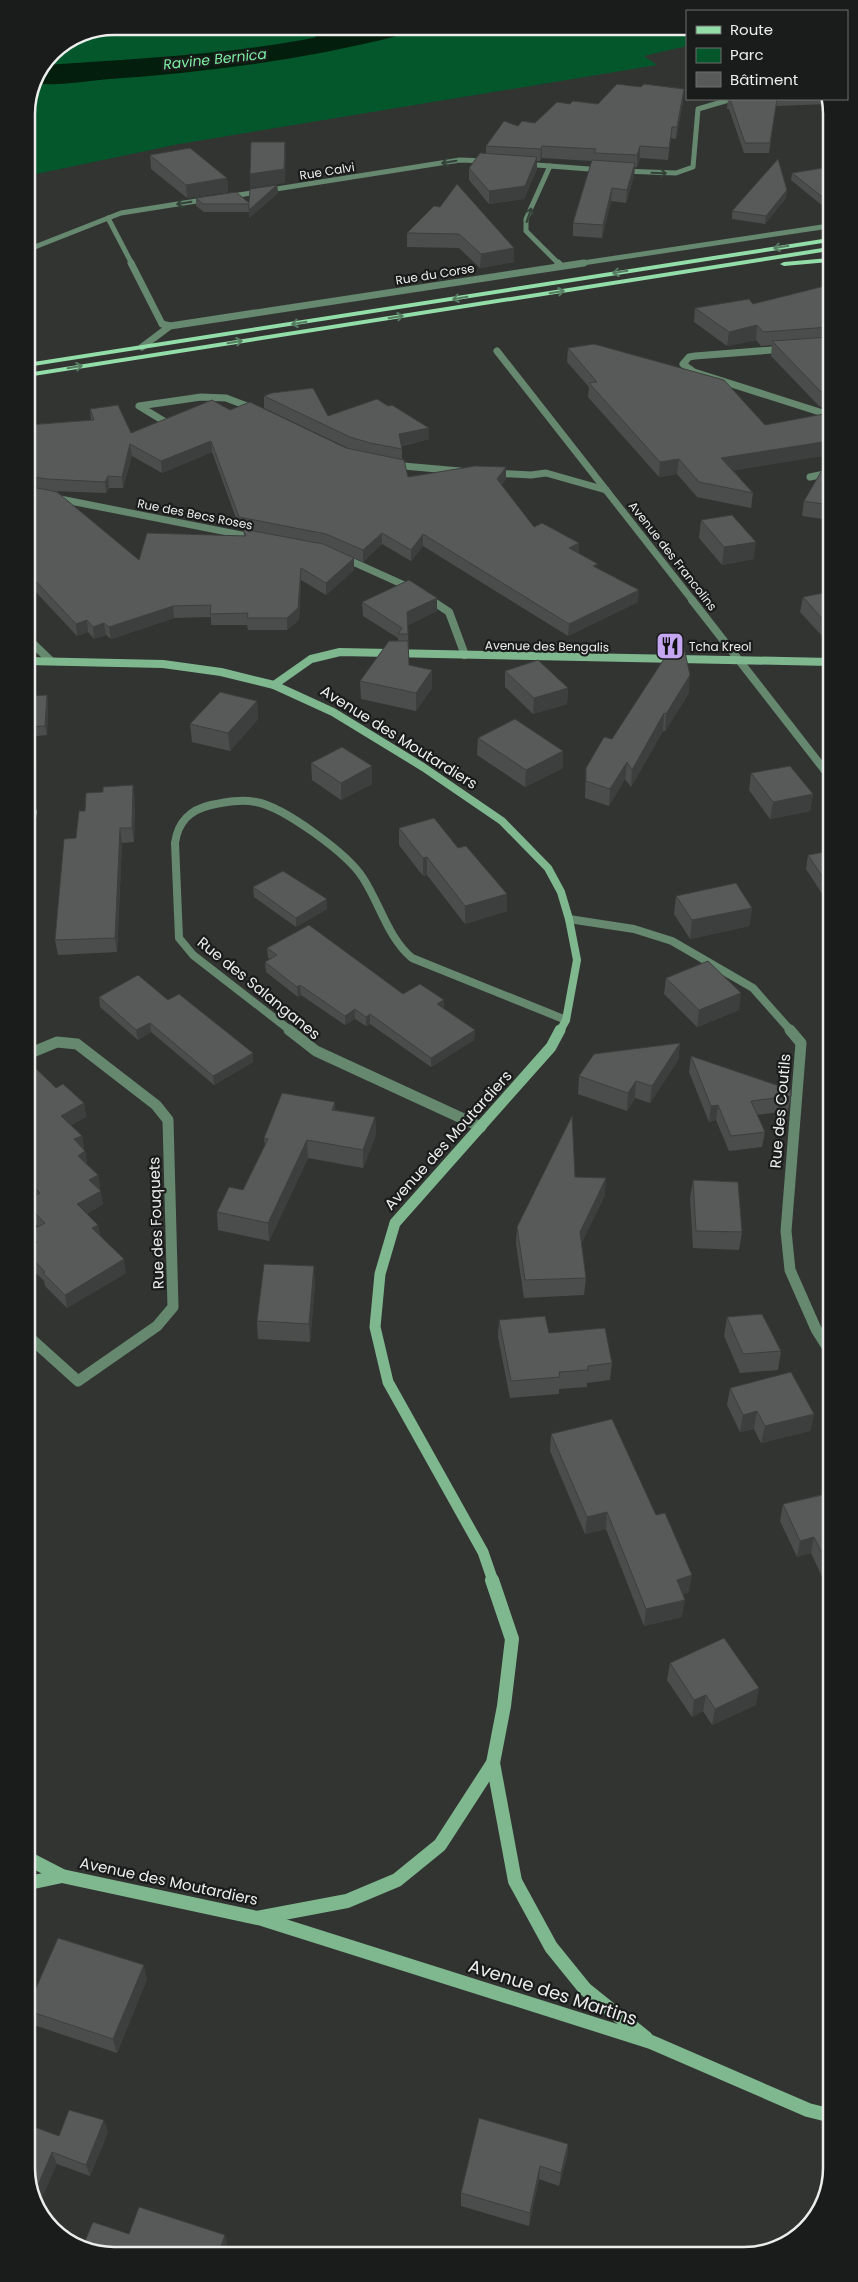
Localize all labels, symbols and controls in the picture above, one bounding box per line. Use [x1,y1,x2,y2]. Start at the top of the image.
legend [686,10,848,100]
text: Route [730,19,773,40]
water label: Ravine Bernica [162,44,268,74]
text: Parc [730,44,764,65]
text: Bâtiment [730,69,798,90]
street label: Rue Calvi [298,158,356,184]
one-way arrow [441,158,457,168]
one-way arrow [650,168,667,178]
one-way arrow [177,199,193,209]
one-way arrow [524,207,534,223]
one-way arrow [773,243,789,253]
street label: Rue du Corse [394,259,476,289]
one-way arrow [613,268,629,278]
one-way arrow [548,286,564,296]
one-way arrow [452,293,468,303]
one-way arrow [388,312,404,322]
one-way arrow [291,318,307,328]
one-way arrow [227,337,243,347]
one-way arrow [67,362,83,372]
street label: Rue des Becs Roses [136,494,254,534]
street label: Avenue des Francolins [625,498,721,614]
restaurant icon: Tcha Kreol [655,631,685,661]
street label: Avenue des Bengalis [485,636,609,656]
place label: Tcha Kreol [689,638,752,655]
street label: Avenue des Moutardiers [316,680,482,794]
street label: Rue des Salanganes [193,932,325,1044]
street label: Rue des Coutils [765,1053,795,1169]
street label: Avenue des Moutardiers [379,1065,517,1214]
street label: Rue des Fouquets [143,1156,169,1290]
street label: Avenue des Moutardiers [78,1852,260,1910]
street label: Avenue des Martins [465,1953,641,2031]

